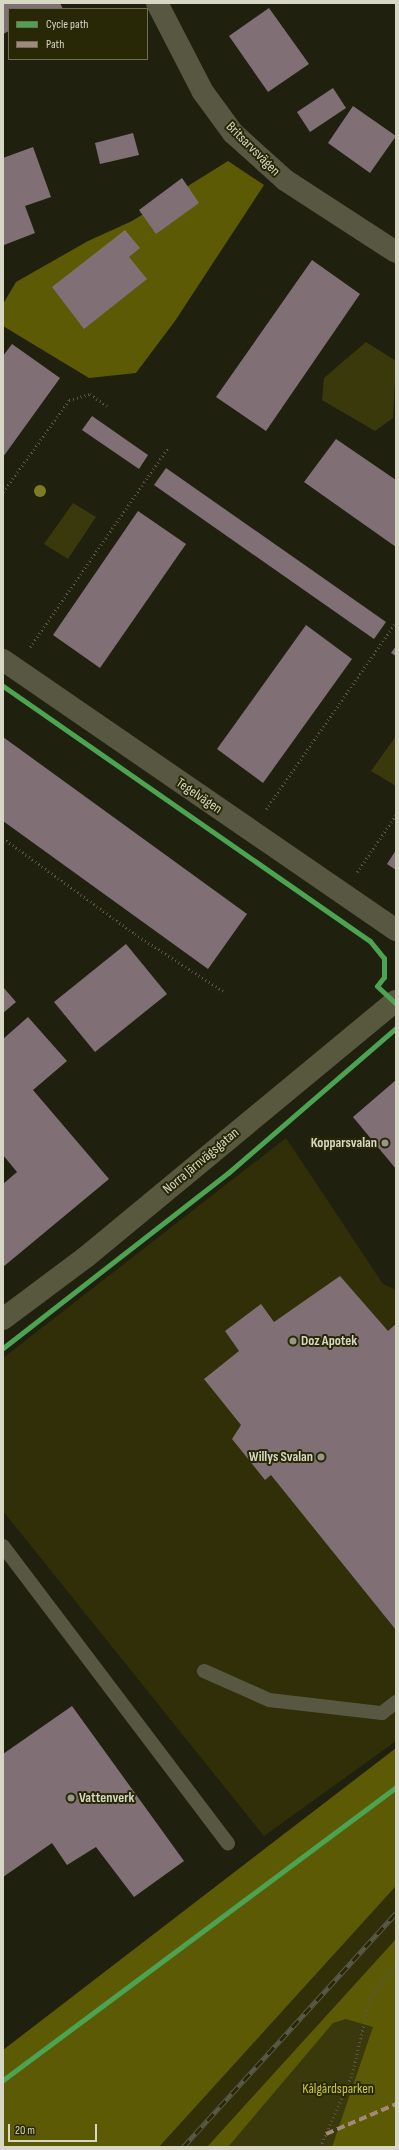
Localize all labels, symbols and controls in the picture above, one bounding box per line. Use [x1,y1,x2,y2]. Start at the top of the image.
legend [8,8,148,60]
text: Cycle path [46,17,88,32]
text: Path [46,37,64,52]
street label: Britsarvsvägen [222,118,284,180]
street label: Tegelvägen [173,775,225,817]
street label: Norra Järnvägsgatan [160,1124,242,1198]
place label: Kopparsvalan [311,1135,377,1151]
marker: Kopparsvalan [380,1138,390,1148]
place label: Doz Apotek [301,1333,357,1349]
marker: Doz Apotek [288,1336,298,1346]
place label: Willys Svalan [249,1449,313,1465]
marker: Willys Svalan [316,1452,326,1462]
place label: Vattenverk [79,1790,134,1806]
marker: Vattenverk [66,1793,76,1803]
park label: Kålgårdsparken [302,2081,374,2097]
scale bar [10,2116,99,2142]
text: 20 m [15,2123,35,2138]

